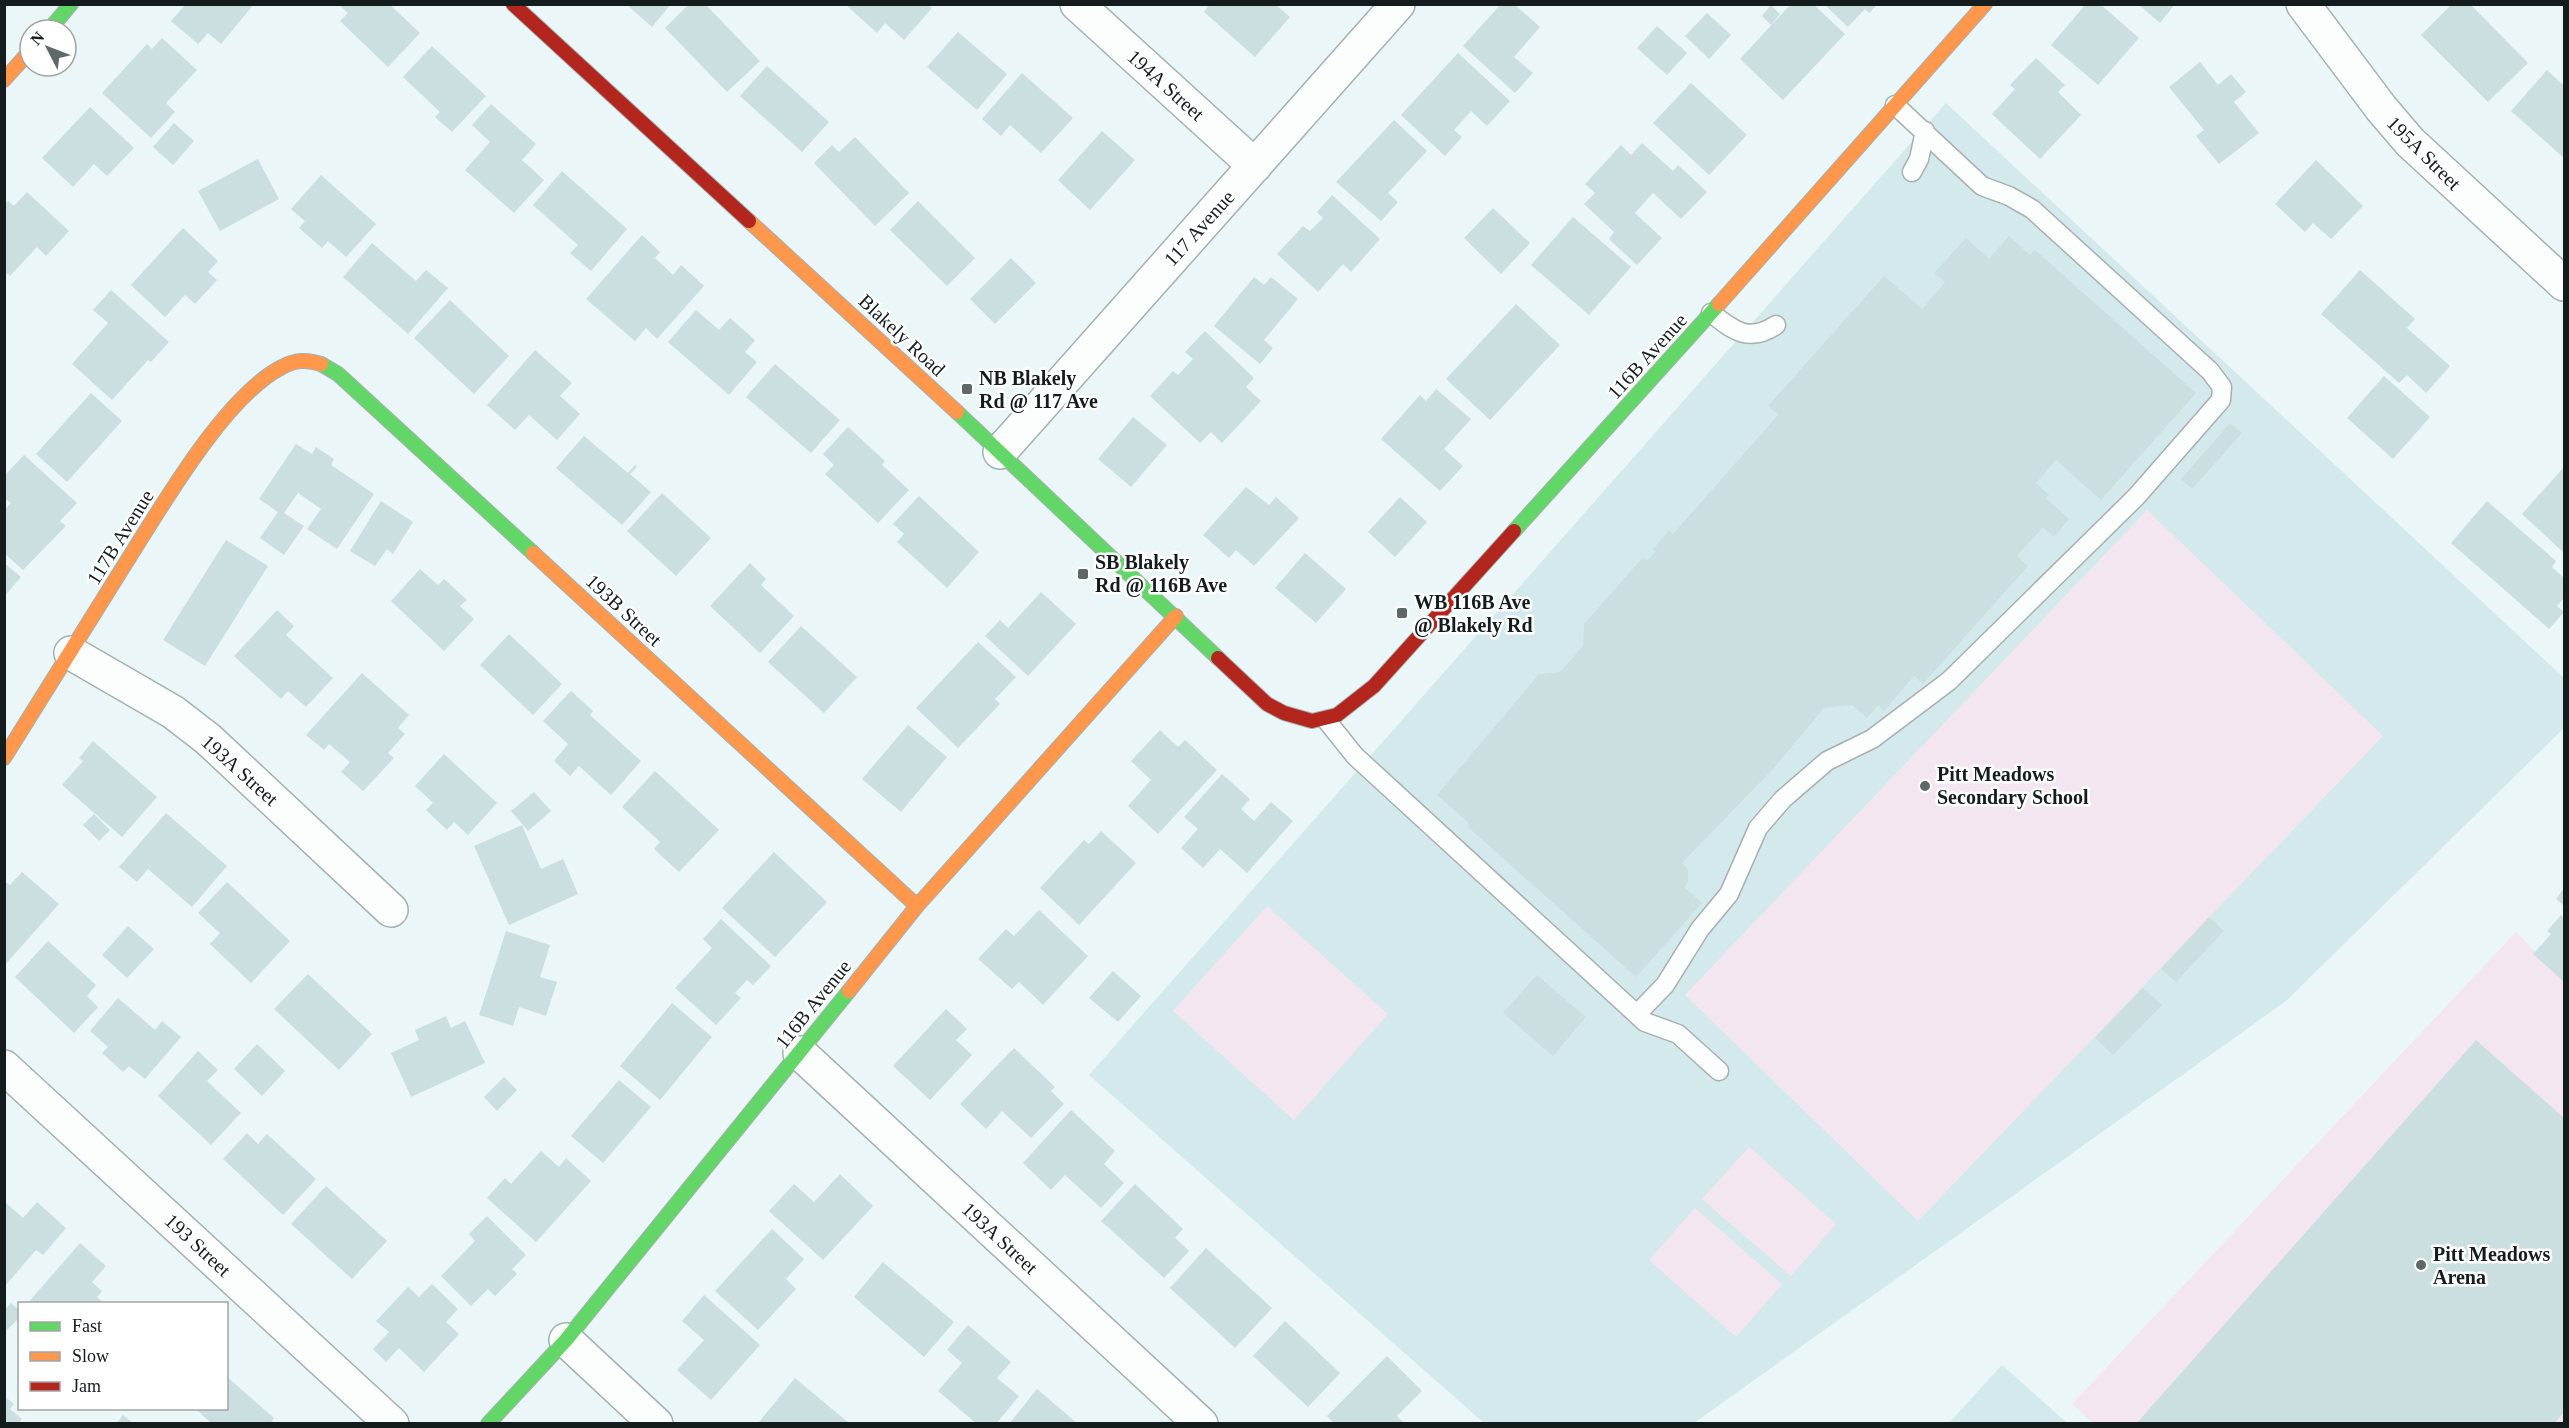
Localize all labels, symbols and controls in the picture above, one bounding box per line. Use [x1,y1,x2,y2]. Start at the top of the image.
north arrow [18,18,78,78]
text: N [27,28,48,48]
street label: 194A Street [1123,45,1209,125]
street label: 195A Street [2383,112,2466,195]
street label: 117 Avenue [1159,186,1239,270]
street label: Blakely Road [854,290,950,381]
street label: 116B Avenue [1603,309,1691,403]
place label: NB Blakely Rd @ 117 Ave [979,367,1098,413]
marker: NB Blakely Rd @ 117 Ave [960,382,974,396]
street label: 117B Avenue [82,486,158,588]
place label: SB Blakely Rd @ 116B Ave [1095,551,1227,597]
marker: SB Blakely Rd @ 116B Ave [1076,567,1090,581]
street label: 193B Street [582,570,667,651]
place label: WB 116B Ave @ Blakely Rd [1414,591,1533,637]
marker: WB 116B Ave @ Blakely Rd [1395,606,1409,620]
street label: 193A Street [197,730,283,810]
place label: Pitt Meadows Secondary School [1937,763,2089,809]
marker: Pitt Meadows Secondary School [1918,779,1932,793]
street label: 116B Avenue [771,955,855,1053]
street label: 193A Street [958,1198,1043,1279]
street label: 193 Street [161,1209,236,1281]
place label: Pitt Meadows Arena [2433,1243,2550,1288]
marker: Pitt Meadows Arena [2414,1258,2428,1272]
legend [18,1302,228,1410]
text: Fast [72,1316,102,1336]
text: Slow [72,1346,109,1366]
text: Jam [72,1376,101,1396]

